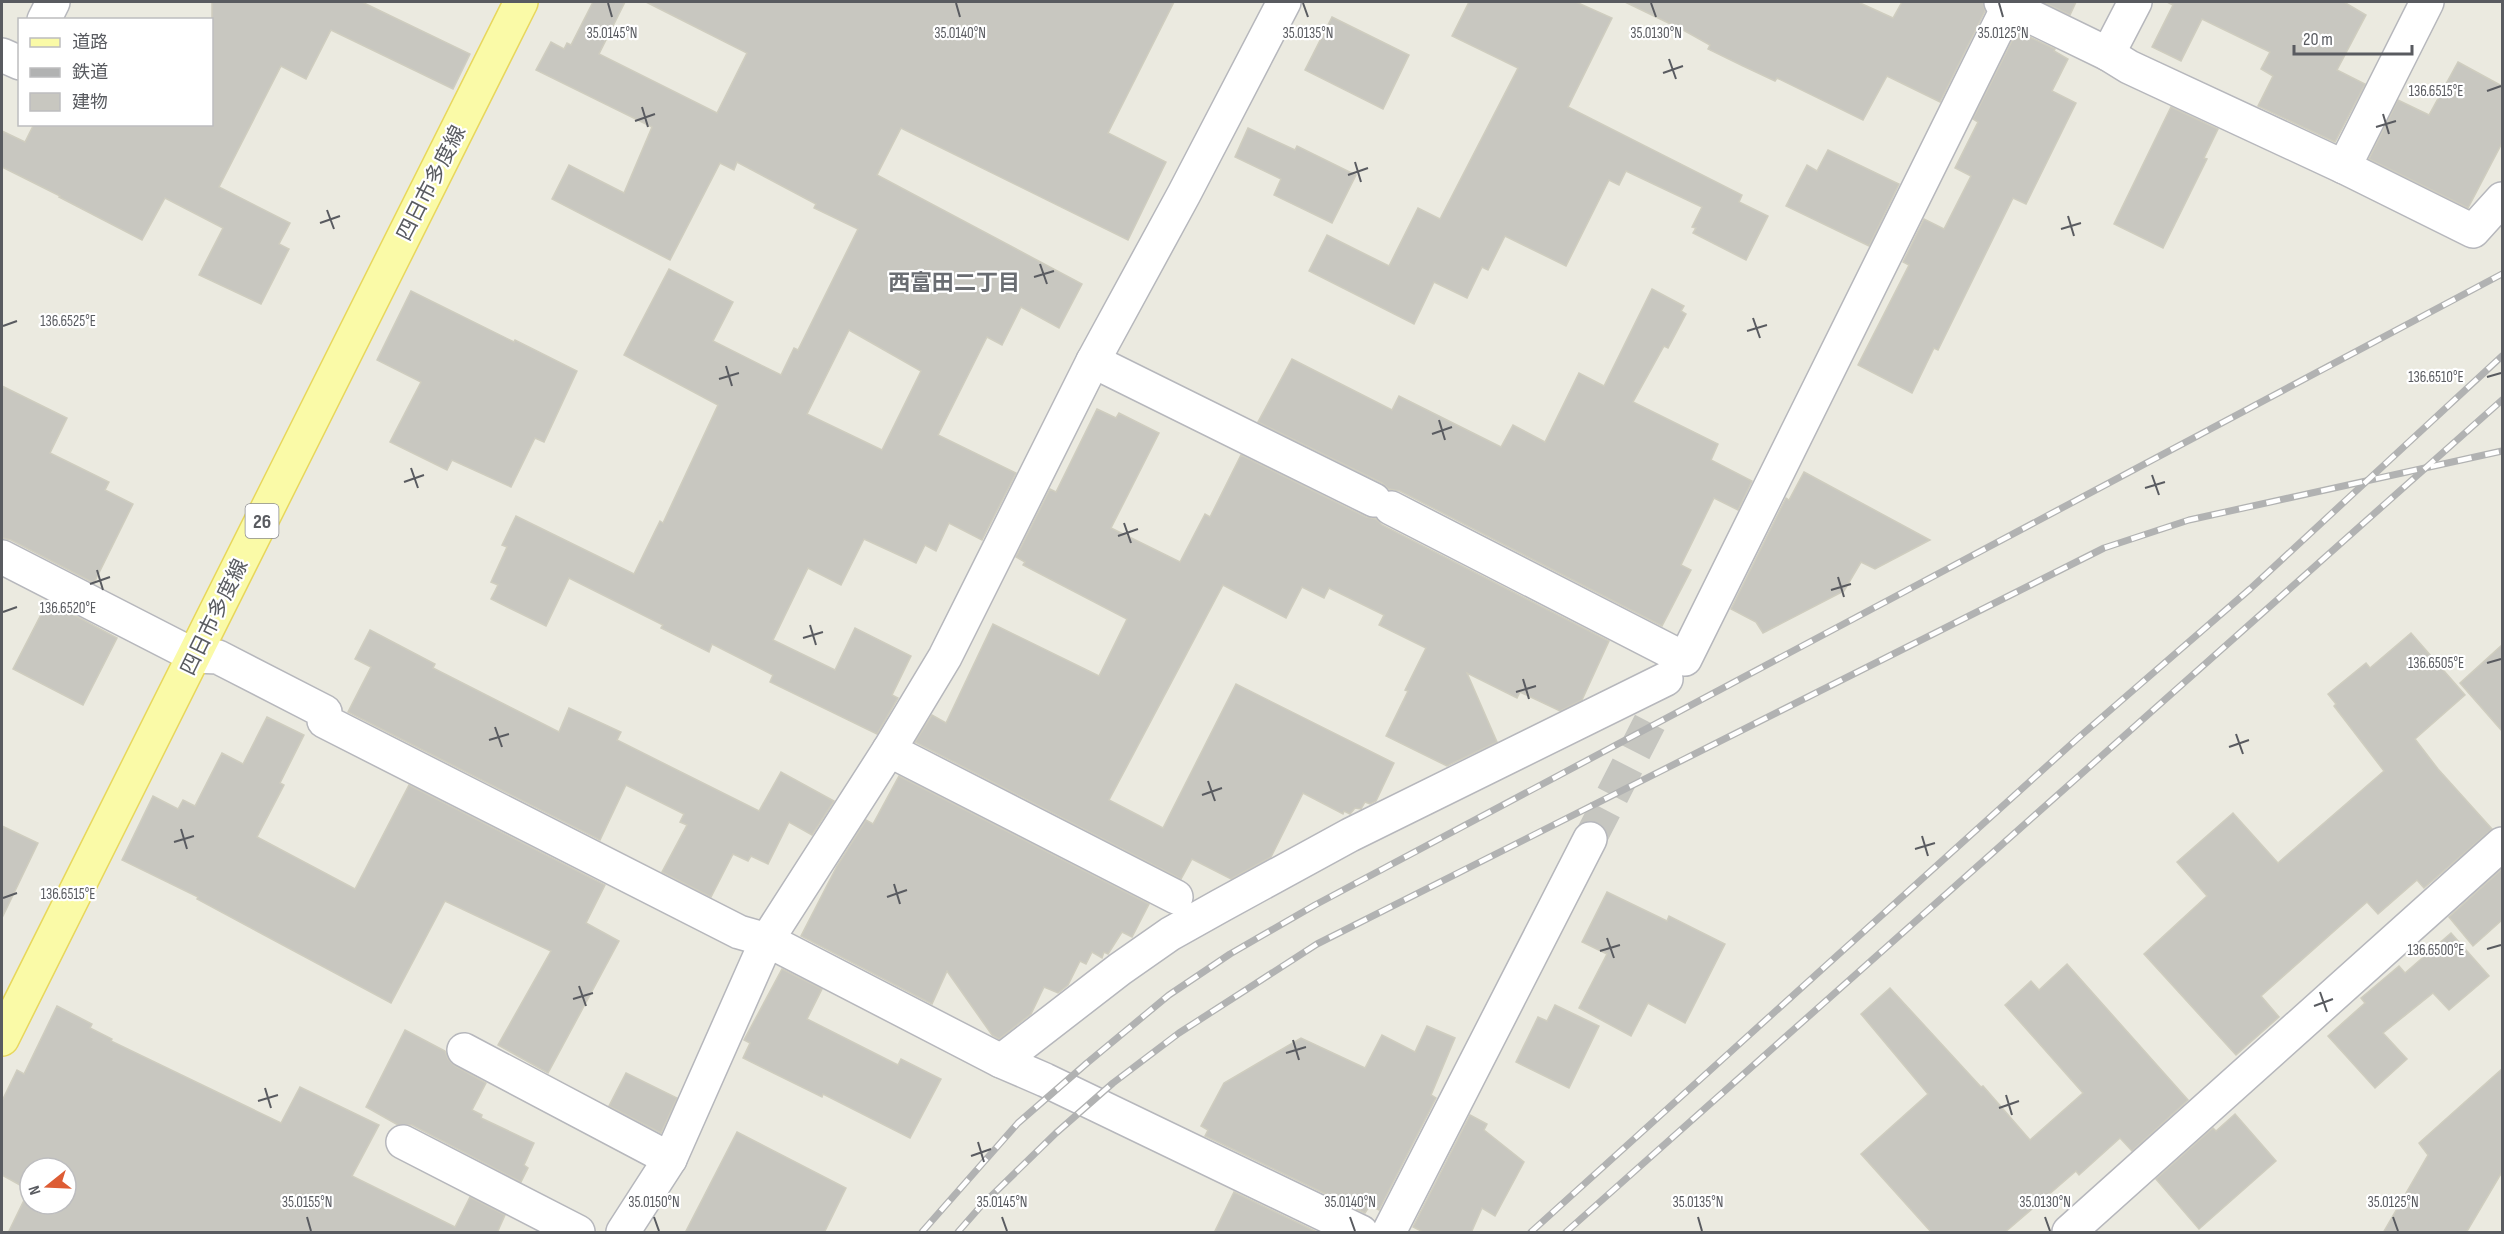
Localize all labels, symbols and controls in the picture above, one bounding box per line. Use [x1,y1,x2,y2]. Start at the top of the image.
legend [18,18,213,126]
scale bar [2294,18,2412,56]
text: 35.0145°N [586,24,638,43]
text: 35.0140°N [934,24,986,43]
text: 35.0135°N [1282,24,1334,43]
text: 35.0130°N [1630,24,1682,43]
text: 35.0125°N [1977,24,2029,43]
text: 20 m [2303,29,2333,50]
text: 道路 [72,32,108,53]
text: 鉄道 [72,62,108,83]
text: 136.6515°E [2409,82,2463,101]
text: 建物 [72,92,108,113]
street label: 四日市多度線 [392,121,471,245]
district label: 西富田二丁目 [888,270,1020,297]
text: 136.6525°E [40,312,96,331]
text: 136.6510°E [2408,368,2464,387]
road number: 26 [246,504,278,538]
street label: 四日市多度線 [176,555,253,679]
text: 136.6520°E [40,599,96,618]
text: 136.6505°E [2408,654,2464,673]
text: 136.6515°E [41,885,95,904]
text: 136.6500°E [2408,941,2464,960]
north arrow [18,1156,78,1216]
text: N [25,1183,46,1197]
text: 35.0155°N [282,1193,332,1212]
text: 35.0150°N [628,1193,680,1212]
text: 35.0145°N [976,1193,1028,1212]
text: 35.0140°N [1324,1193,1376,1212]
text: 35.0135°N [1672,1193,1724,1212]
text: 35.0130°N [2019,1193,2071,1212]
text: 35.0125°N [2367,1193,2419,1212]

